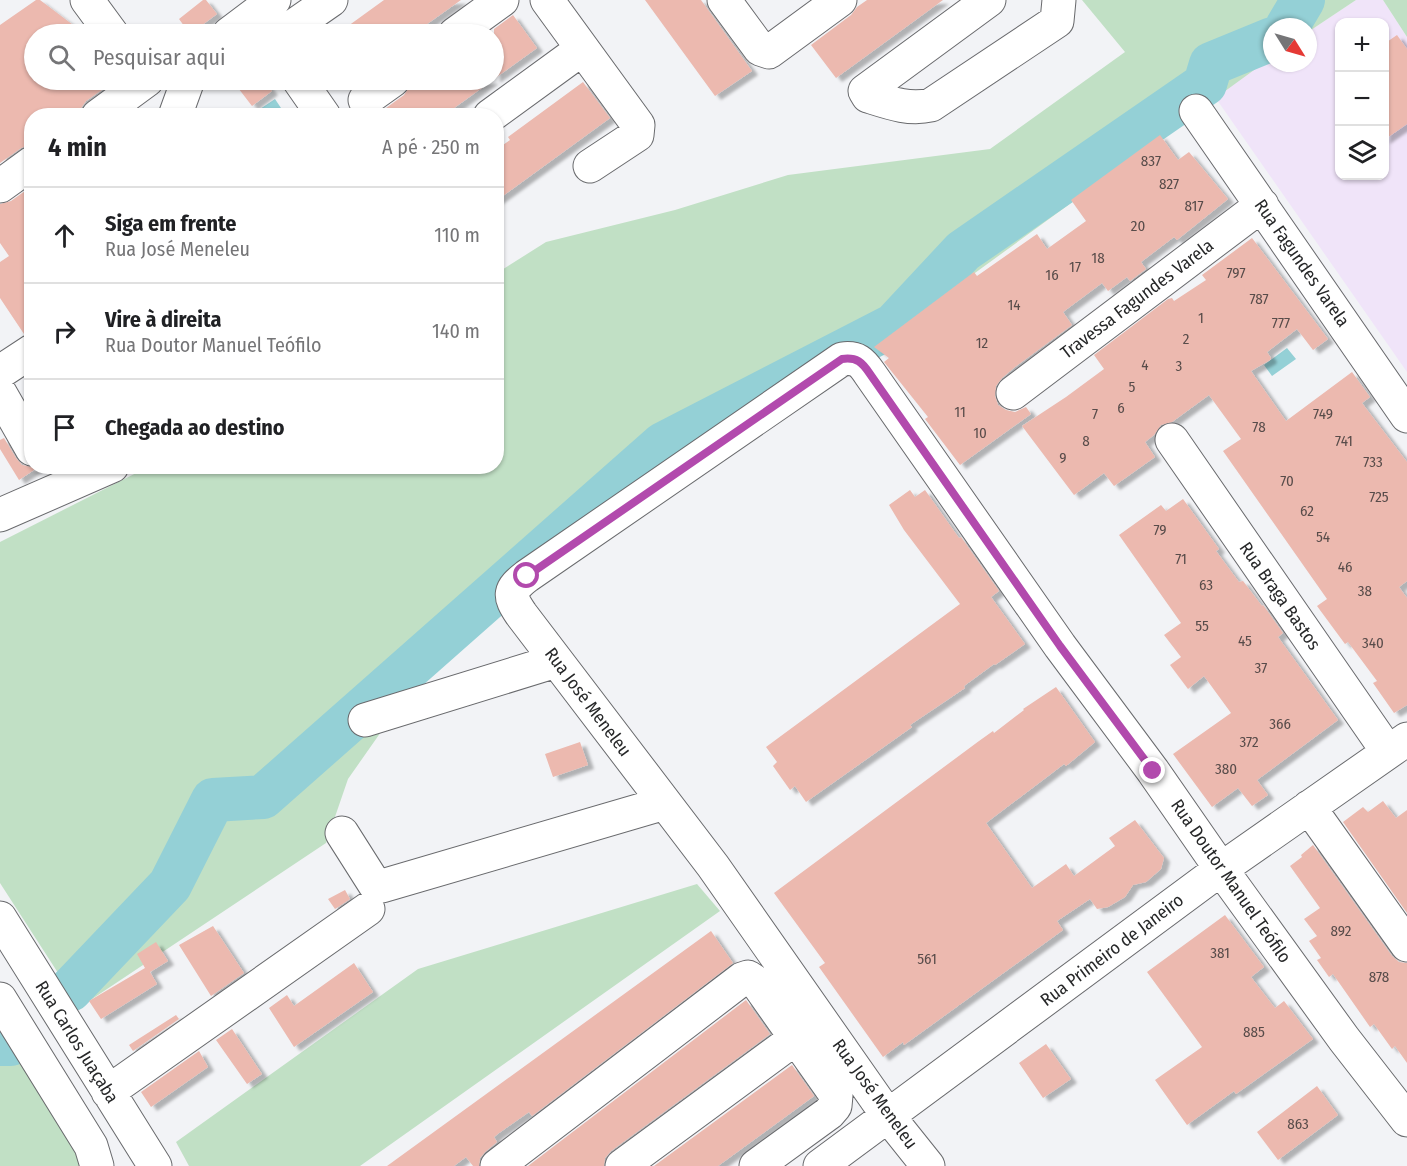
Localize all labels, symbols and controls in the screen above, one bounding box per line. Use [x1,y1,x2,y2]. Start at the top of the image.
north arrow [1263,18,1317,72]
map controls [1335,18,1389,180]
button: + [1335,18,1389,72]
search box [24,24,504,90]
icon: search [45,41,78,74]
text: Pesquisar aqui [93,44,225,71]
button: − [1335,72,1389,126]
button: layers [1335,126,1389,180]
text: 4 min [48,132,107,163]
text: A pé · 250 m [382,135,480,159]
house number: 837 [1141,152,1161,170]
house number: 827 [1159,175,1179,193]
street label: Rua Fagundes Varela [1250,195,1354,331]
house number: 817 [1184,197,1204,215]
text: Siga em frente [105,210,236,237]
house number: 20 [1131,217,1145,235]
icon: ahead [48,219,81,252]
text: 110 m [434,223,480,247]
street label: Travessa Fagundes Varela [1056,234,1218,364]
text: Rua José Meneleu [105,237,250,261]
house number: 18 [1091,249,1105,267]
house number: 17 [1069,258,1081,276]
house number: 797 [1226,264,1246,282]
house number: 16 [1045,266,1059,284]
house number: 787 [1249,290,1269,308]
house number: 14 [1007,296,1021,314]
text: Vire à direita [105,306,221,333]
house number: 1 [1198,309,1204,327]
house number: 777 [1272,314,1290,332]
icon: right [48,315,81,348]
text: 140 m [432,319,480,343]
house number: 2 [1183,330,1190,348]
text: Rua Doutor Manuel Teófilo [105,333,322,357]
house number: 12 [976,334,989,352]
house number: 4 [1141,356,1149,374]
house number: 3 [1176,357,1183,375]
house number: 5 [1129,378,1136,396]
house number: 6 [1117,399,1125,417]
house number: 11 [954,403,966,421]
house number: 7 [1092,405,1098,423]
house number: 749 [1313,405,1333,423]
icon: arrive [48,411,81,444]
text: Chegada ao destino [105,414,285,441]
house number: 78 [1252,418,1266,436]
house number: 10 [973,424,987,442]
house number: 8 [1082,432,1090,450]
house number: 741 [1335,432,1353,450]
house number: 9 [1059,449,1067,467]
house number: 733 [1363,453,1383,471]
house number: 70 [1280,472,1294,490]
house number: 725 [1369,488,1389,506]
house number: 62 [1300,502,1314,520]
house number: 79 [1153,521,1167,539]
house number: 54 [1316,528,1330,546]
street label: Rua Braga Bastos [1235,538,1326,654]
house number: 71 [1175,550,1187,568]
house number: 46 [1338,558,1352,576]
route start [513,562,539,588]
house number: 63 [1199,576,1213,594]
house number: 38 [1358,582,1372,600]
house number: 55 [1195,617,1209,635]
house number: 45 [1238,632,1252,650]
house number: 340 [1362,634,1384,652]
street label: Rua José Meneleu [540,643,636,761]
house number: 37 [1255,659,1267,677]
house number: 366 [1269,715,1291,733]
house number: 372 [1239,733,1259,751]
route end [1139,757,1165,783]
house number: 380 [1215,760,1237,778]
street label: Rua Doutor Manuel Teófilo [1166,795,1296,967]
street label: Rua Primeiro de Janeiro [1036,889,1188,1011]
house number: 892 [1331,922,1352,940]
house number: 381 [1210,944,1230,962]
house number: 561 [917,950,937,968]
house number: 878 [1369,968,1389,986]
street label: Rua Carlos Juaçaba [31,977,124,1107]
house number: 885 [1243,1023,1265,1041]
street label: Rua José Meneleu [828,1035,922,1153]
house number: 863 [1287,1115,1309,1133]

